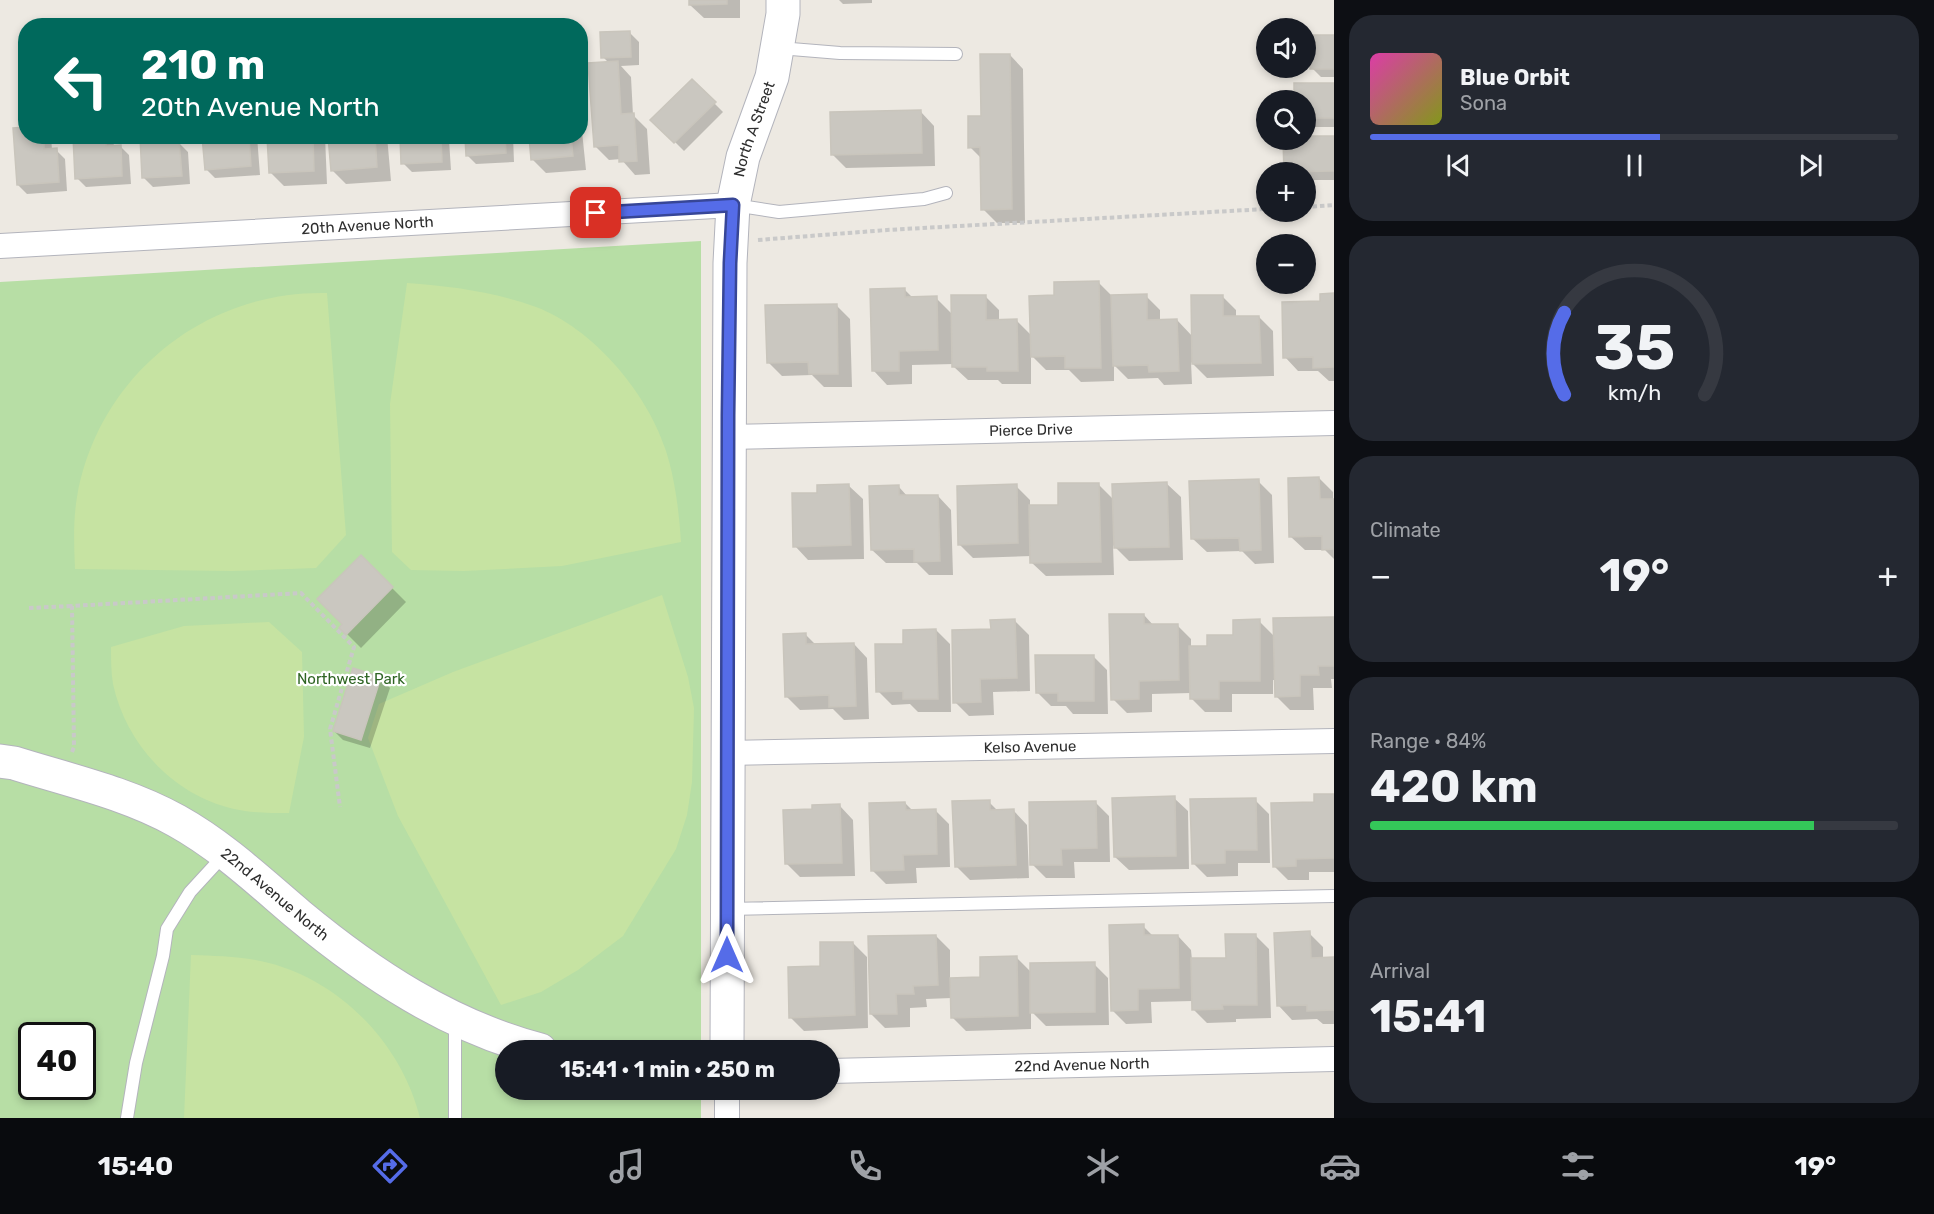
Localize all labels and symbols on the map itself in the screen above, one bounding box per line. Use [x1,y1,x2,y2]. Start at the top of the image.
street label: North A Street [730,79,779,178]
pin [570,187,621,238]
street label: 20th Avenue North [301,213,434,238]
street label: Pierce Drive [989,420,1073,440]
park label: Northwest Park [297,670,405,688]
street label: Kelso Avenue [983,737,1077,757]
street label: 22nd Avenue North [217,844,332,944]
position arrow [695,923,759,987]
speed limit sign: 40 [18,1022,96,1100]
street label: 22nd Avenue North [1014,1054,1150,1076]

